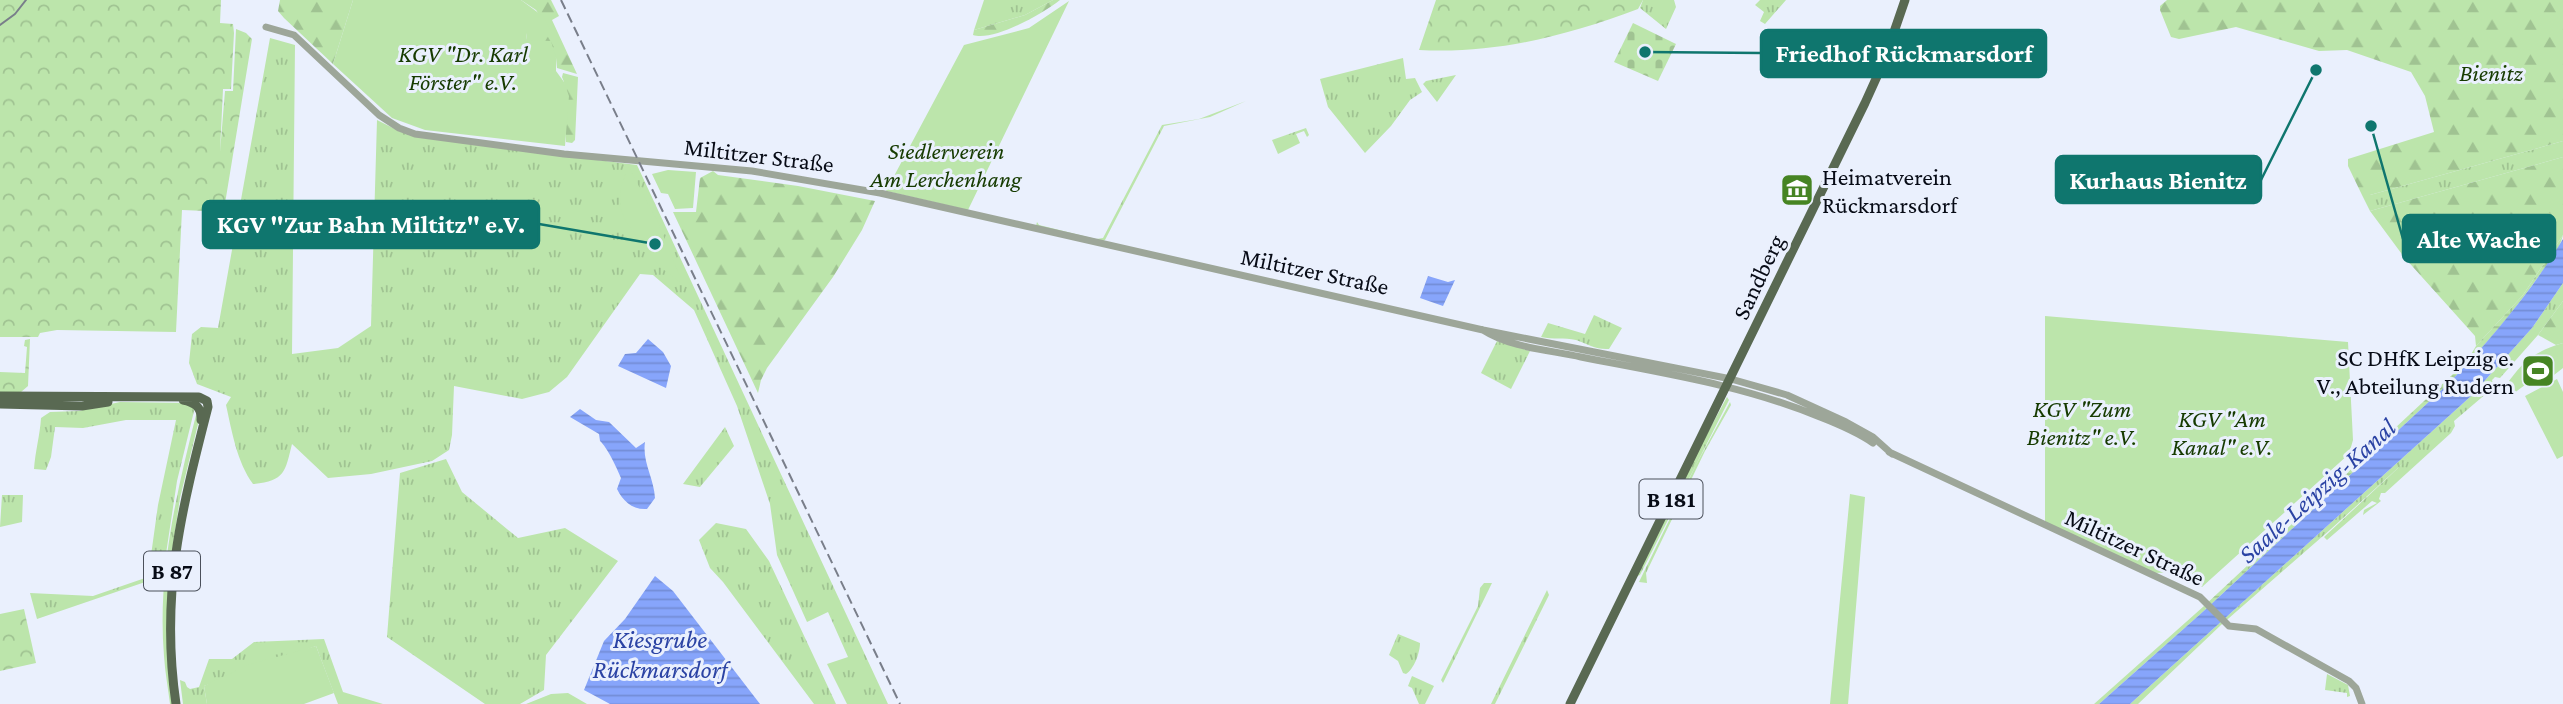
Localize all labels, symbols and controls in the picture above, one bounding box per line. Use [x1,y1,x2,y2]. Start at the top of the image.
callout: Friedhof Rückmarsdorf [1761,30,2046,77]
text: Friedhof Rückmarsdorf [1775,39,2034,68]
park label: KGV "Dr. Karl Förster" e.V. [398,40,529,95]
park label: Bienitz [2459,59,2524,86]
street label: Miltitzer Straße [683,132,835,178]
park label: Siedlerverein Am Lerchenhang [869,137,1023,192]
callout: Kurhaus Bienitz [2056,156,2261,203]
place label: Heimatverein Rückmarsdorf [1822,163,1959,218]
text: Kurhaus Bienitz [2069,166,2247,195]
museum icon: Heimatverein Rückmarsdorf [1778,171,1816,209]
callout: KGV "Zur Bahn Miltitz" e.V. [203,201,539,248]
text: KGV "Zur Bahn Miltitz" e.V. [217,210,525,239]
callout: Alte Wache [2403,215,2555,262]
text: Alte Wache [2416,225,2541,254]
street label: Sandberg [1727,230,1790,324]
street label: Miltitzer Straße [1239,242,1391,300]
place label: SC DHfK Leipzig e. V., Abteilung Rudern [2317,344,2514,399]
sports icon: SC DHfK Leipzig e. V., Abteilung Rudern [2519,352,2557,390]
park label: KGV "Zum Bienitz" e.V. [2027,395,2137,450]
park label: KGV "Am Kanal" e.V. [2172,405,2272,460]
water label: Saale-Leipzig-Kanal [2233,413,2402,569]
road number: B 181 [1640,480,1702,519]
street label: Miltitzer Straße [2061,503,2209,591]
road number: B 87 [144,552,200,590]
water label: Kiesgrube Rückmarsdorf [593,625,731,684]

